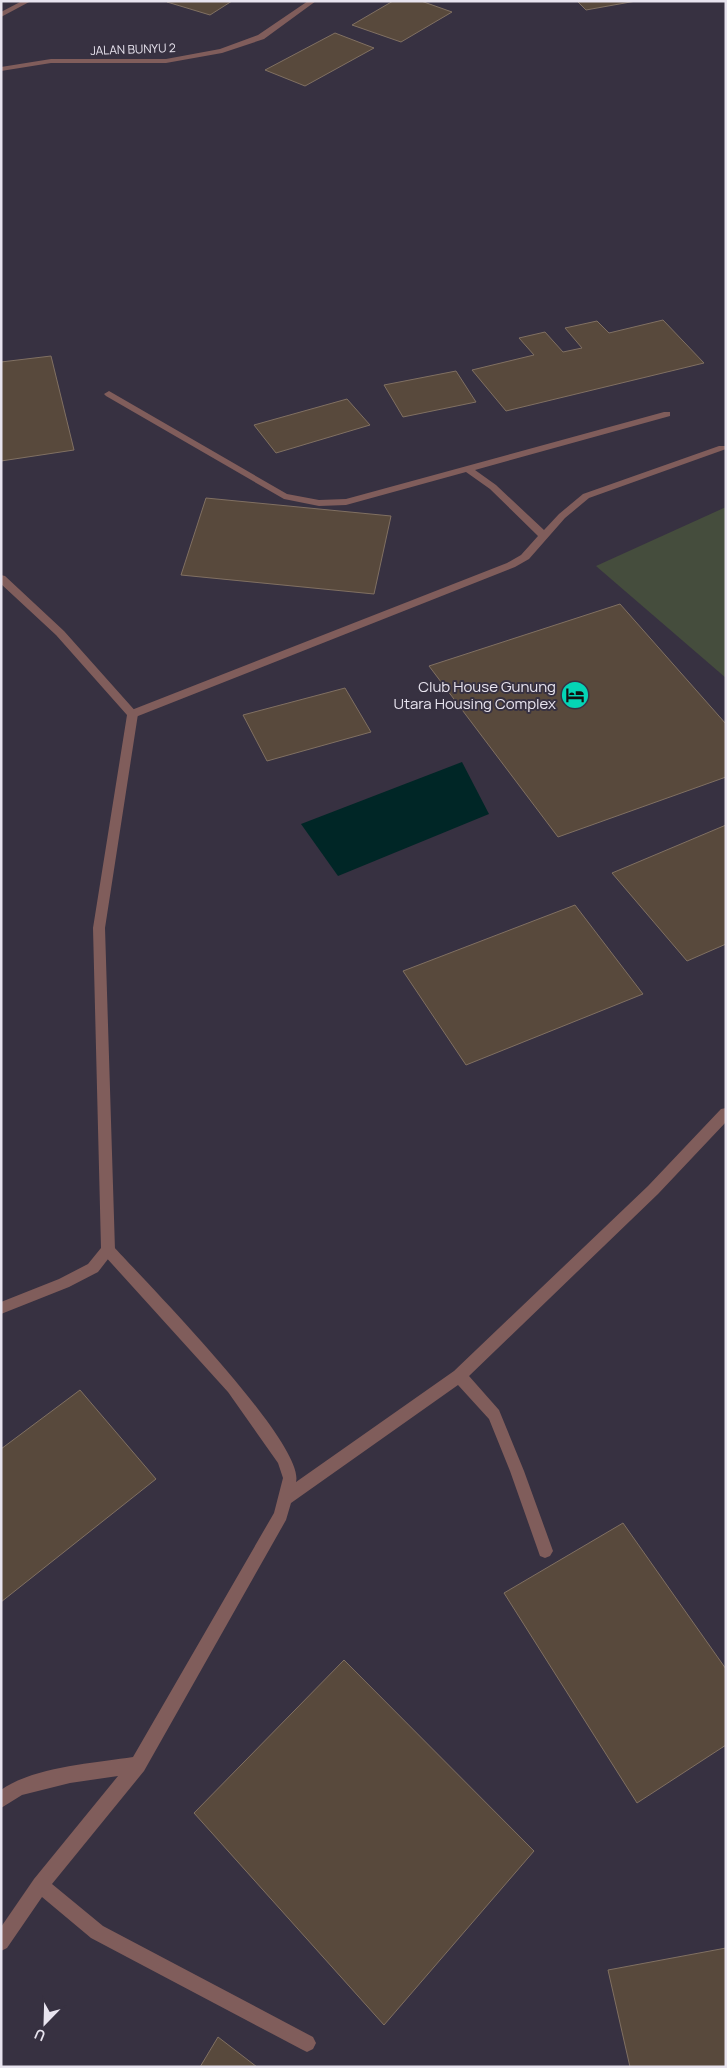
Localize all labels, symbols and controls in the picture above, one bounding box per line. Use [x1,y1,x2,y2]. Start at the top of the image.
street label: JALAN BUNYU 2 [90,39,176,59]
place label: Club House Gunung Utara Housing Complex [393,676,556,714]
hotel icon: Club House Gunung Utara Housing Complex [560,680,590,710]
north arrow [20,1998,70,2048]
text: U [31,2025,48,2046]

